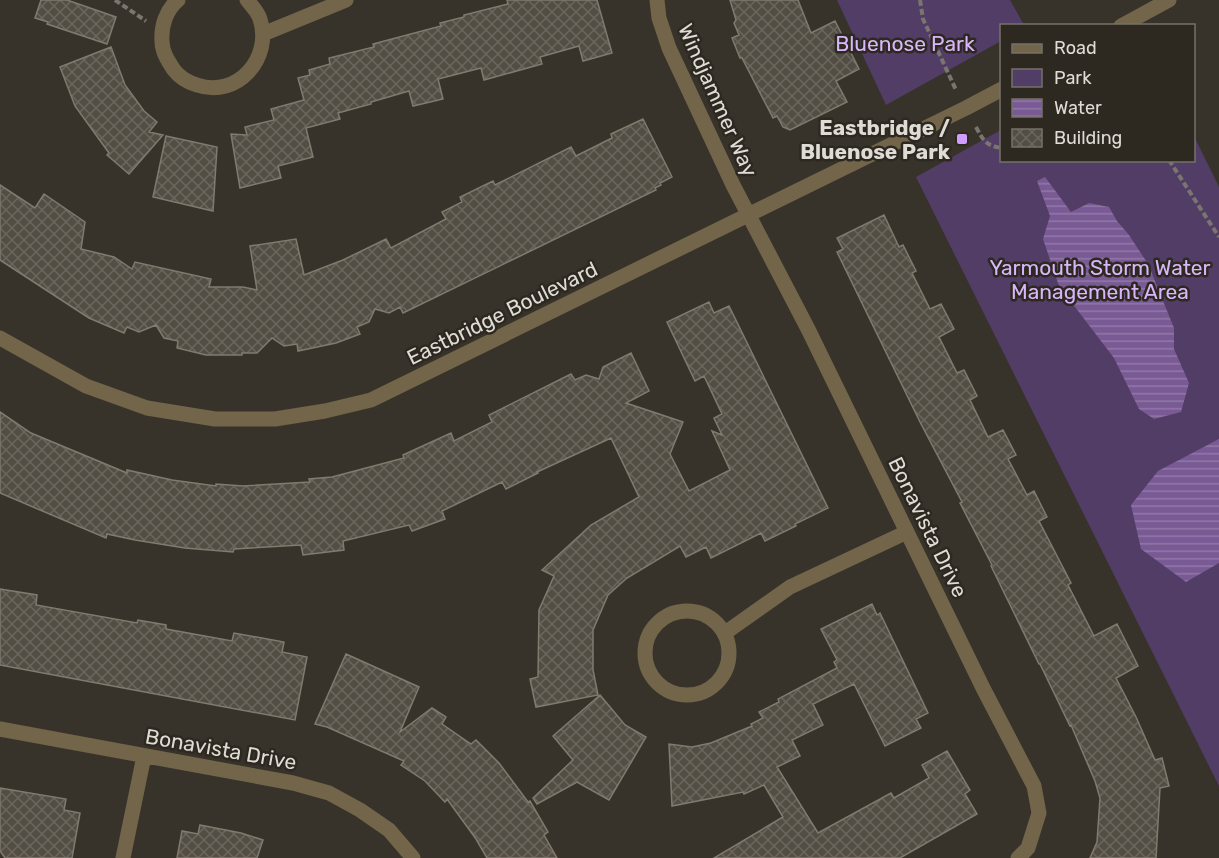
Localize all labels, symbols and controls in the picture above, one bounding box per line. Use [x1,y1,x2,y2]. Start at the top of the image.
street label: Windjammer Way [673,20,763,181]
legend [1000,24,1195,162]
park label: Bluenose Park [835,31,975,56]
text: Road [1054,37,1097,59]
text: Park [1054,67,1092,89]
text: Water [1054,97,1102,119]
place label: Eastbridge / Bluenose Park [800,115,951,164]
text: Building [1054,127,1122,149]
marker: Eastbridge / Bluenose Park [955,132,969,146]
park label: Yarmouth Storm Water Management Area [989,255,1211,304]
street label: Eastbridge Boulevard [403,256,601,370]
street label: Bonavista Drive [883,453,973,601]
street label: Bonavista Drive [143,723,299,775]

